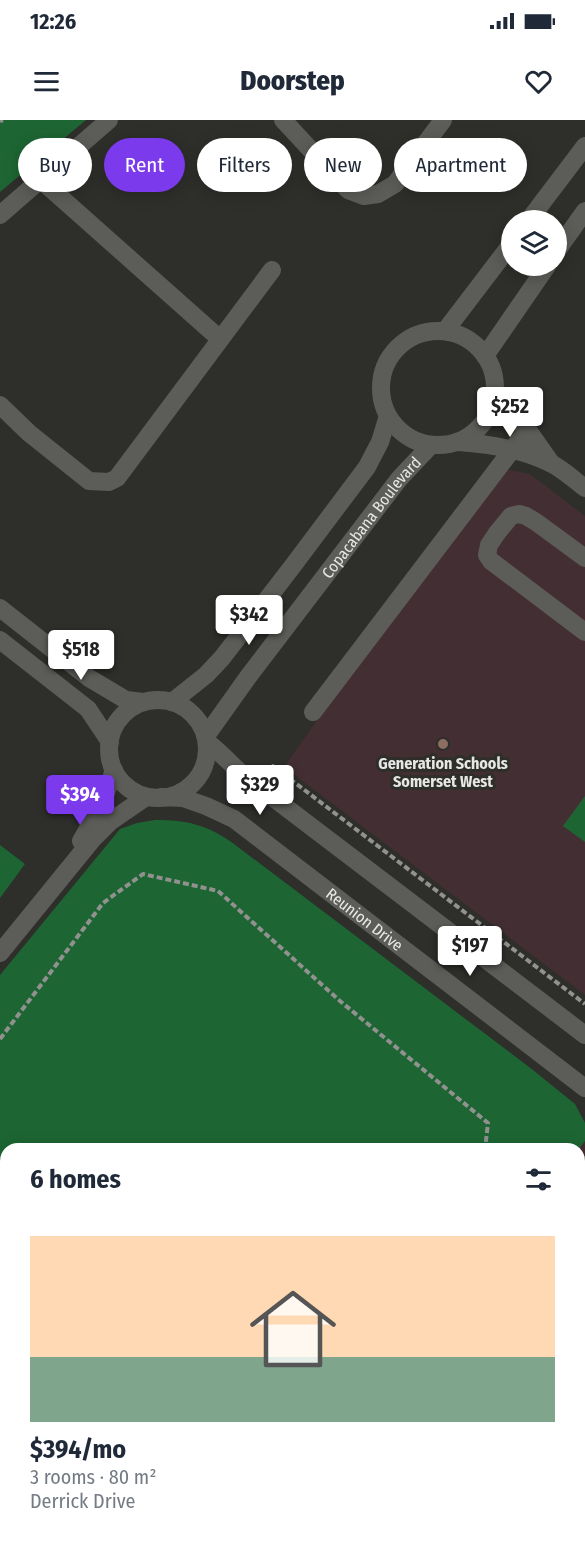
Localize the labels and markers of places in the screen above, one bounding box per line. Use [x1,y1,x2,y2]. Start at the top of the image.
pin: $252 [474,387,546,438]
pin: $342 [213,595,285,646]
pin: $518 [45,630,117,681]
marker: Generation Schools Somerset West [436,737,450,751]
place label: Generation Schools Somerset West [378,754,508,791]
pin: $329 [224,765,296,816]
pin: $394 [44,775,116,826]
pin: $197 [434,926,506,977]

